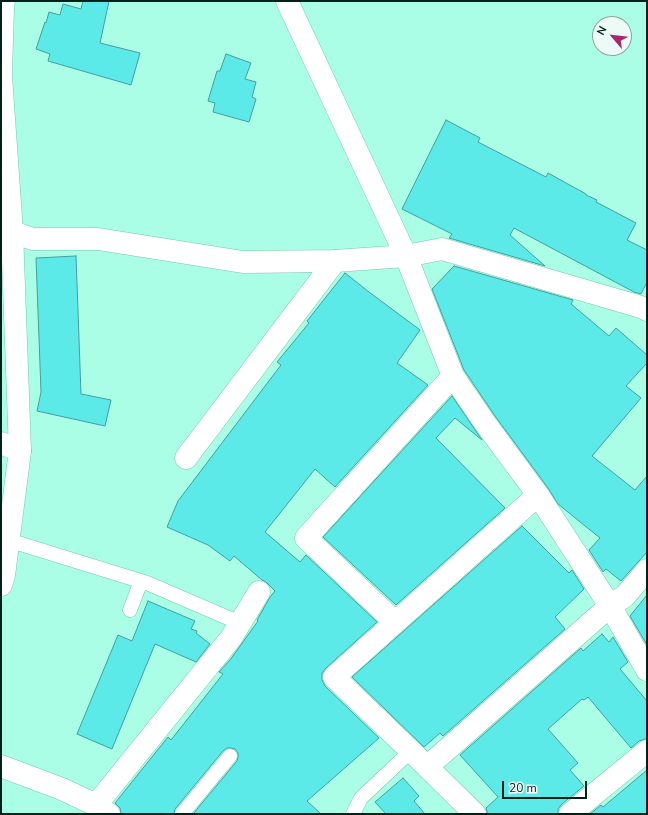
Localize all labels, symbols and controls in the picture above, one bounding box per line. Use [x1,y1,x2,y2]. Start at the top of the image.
north arrow [592,16,632,56]
text: N [593,23,610,38]
scale bar [504,773,589,799]
text: 20 m [509,780,537,796]

